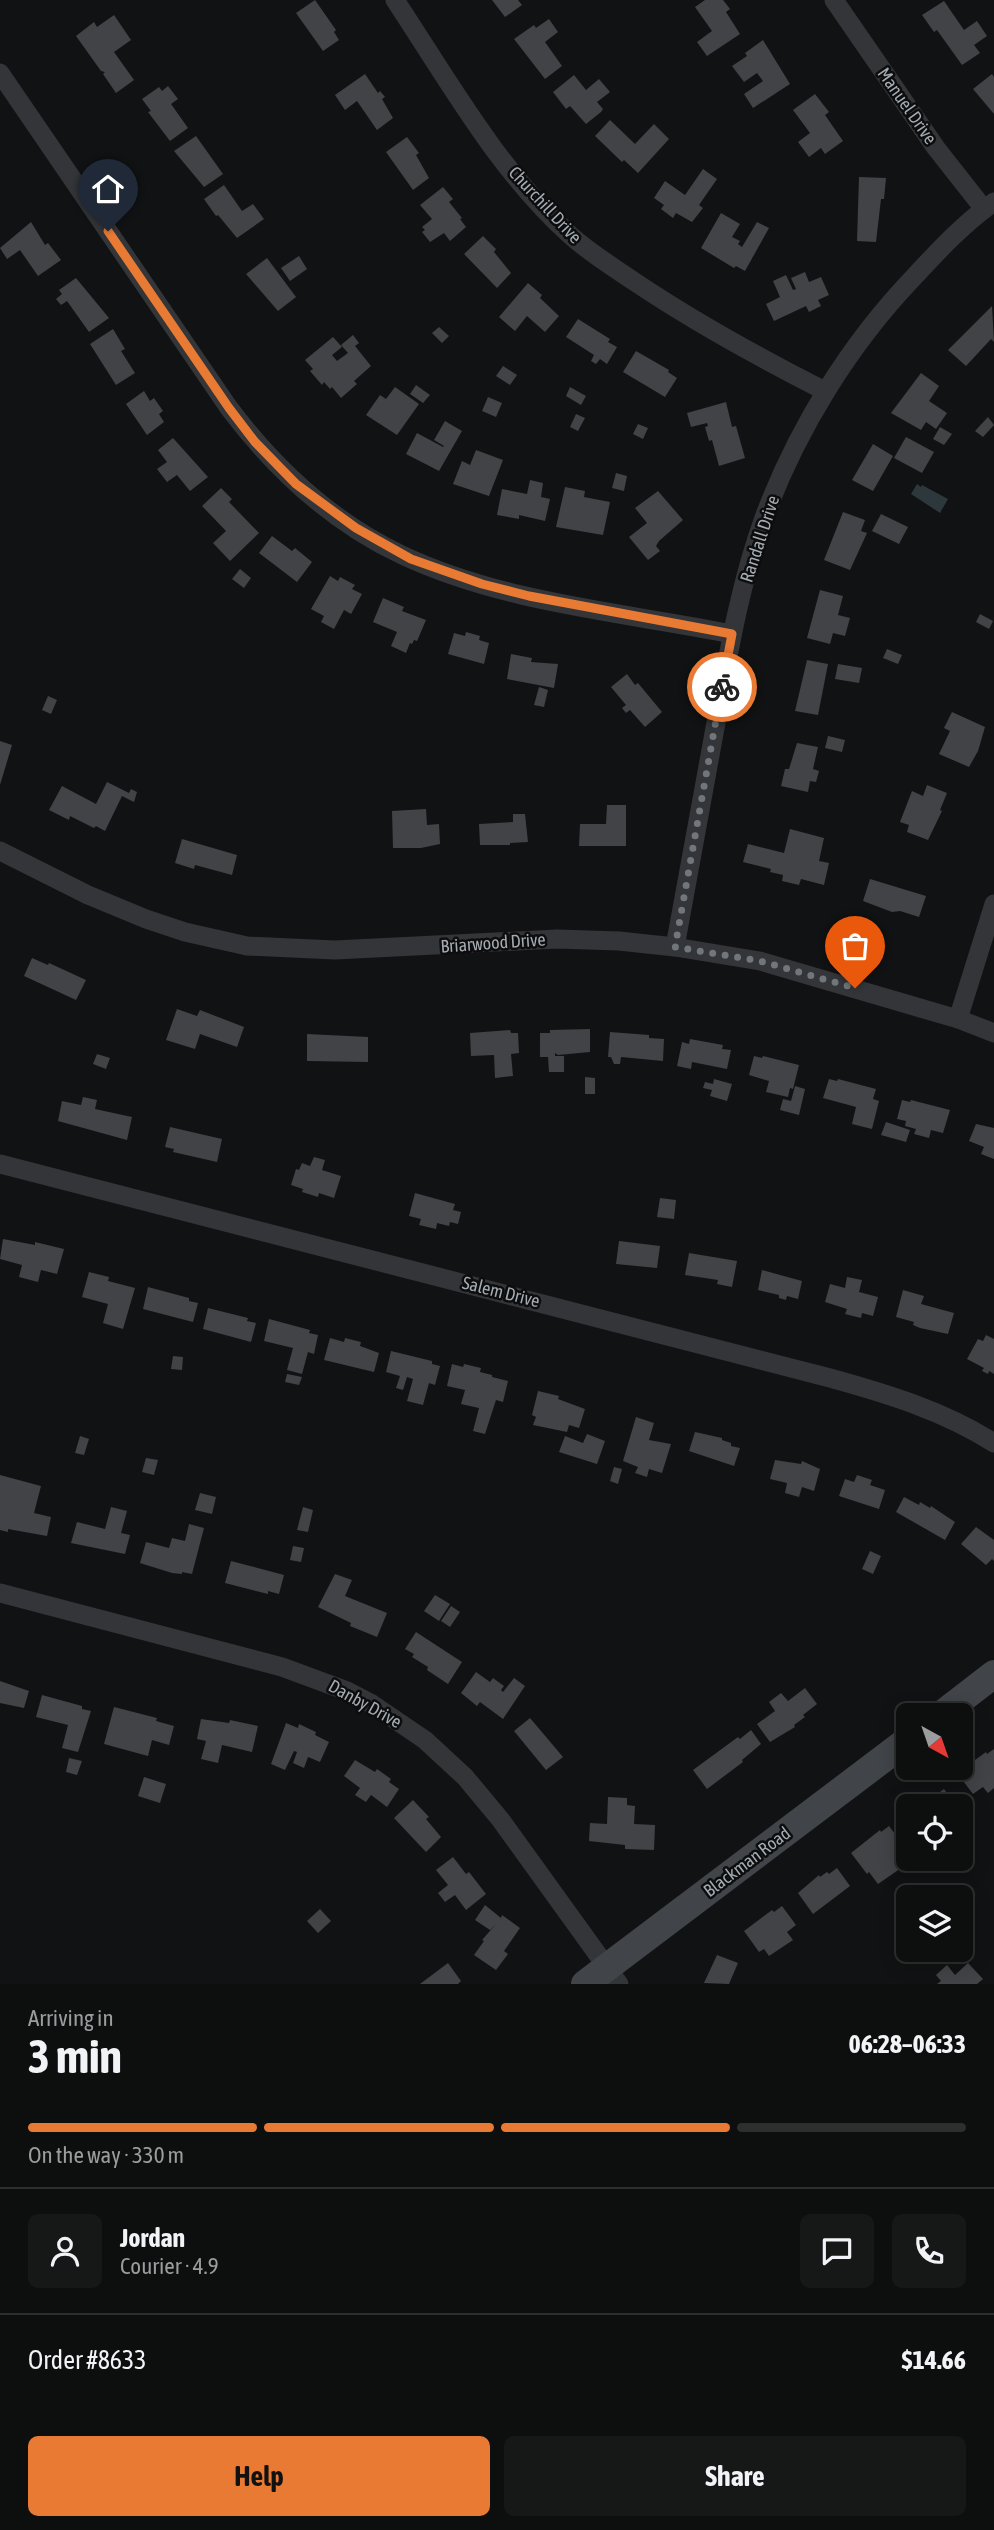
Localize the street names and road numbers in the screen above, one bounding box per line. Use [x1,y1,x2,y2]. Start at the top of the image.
street label: Manuel Drive [874,64,941,148]
street label: Churchill Drive [505,162,586,247]
street label: Randall Drive [736,493,783,585]
street label: Briarwood Drive [440,928,546,957]
street label: Salem Drive [460,1272,542,1311]
street label: Danby Drive [325,1675,405,1732]
street label: Blackman Road [699,1822,794,1901]

